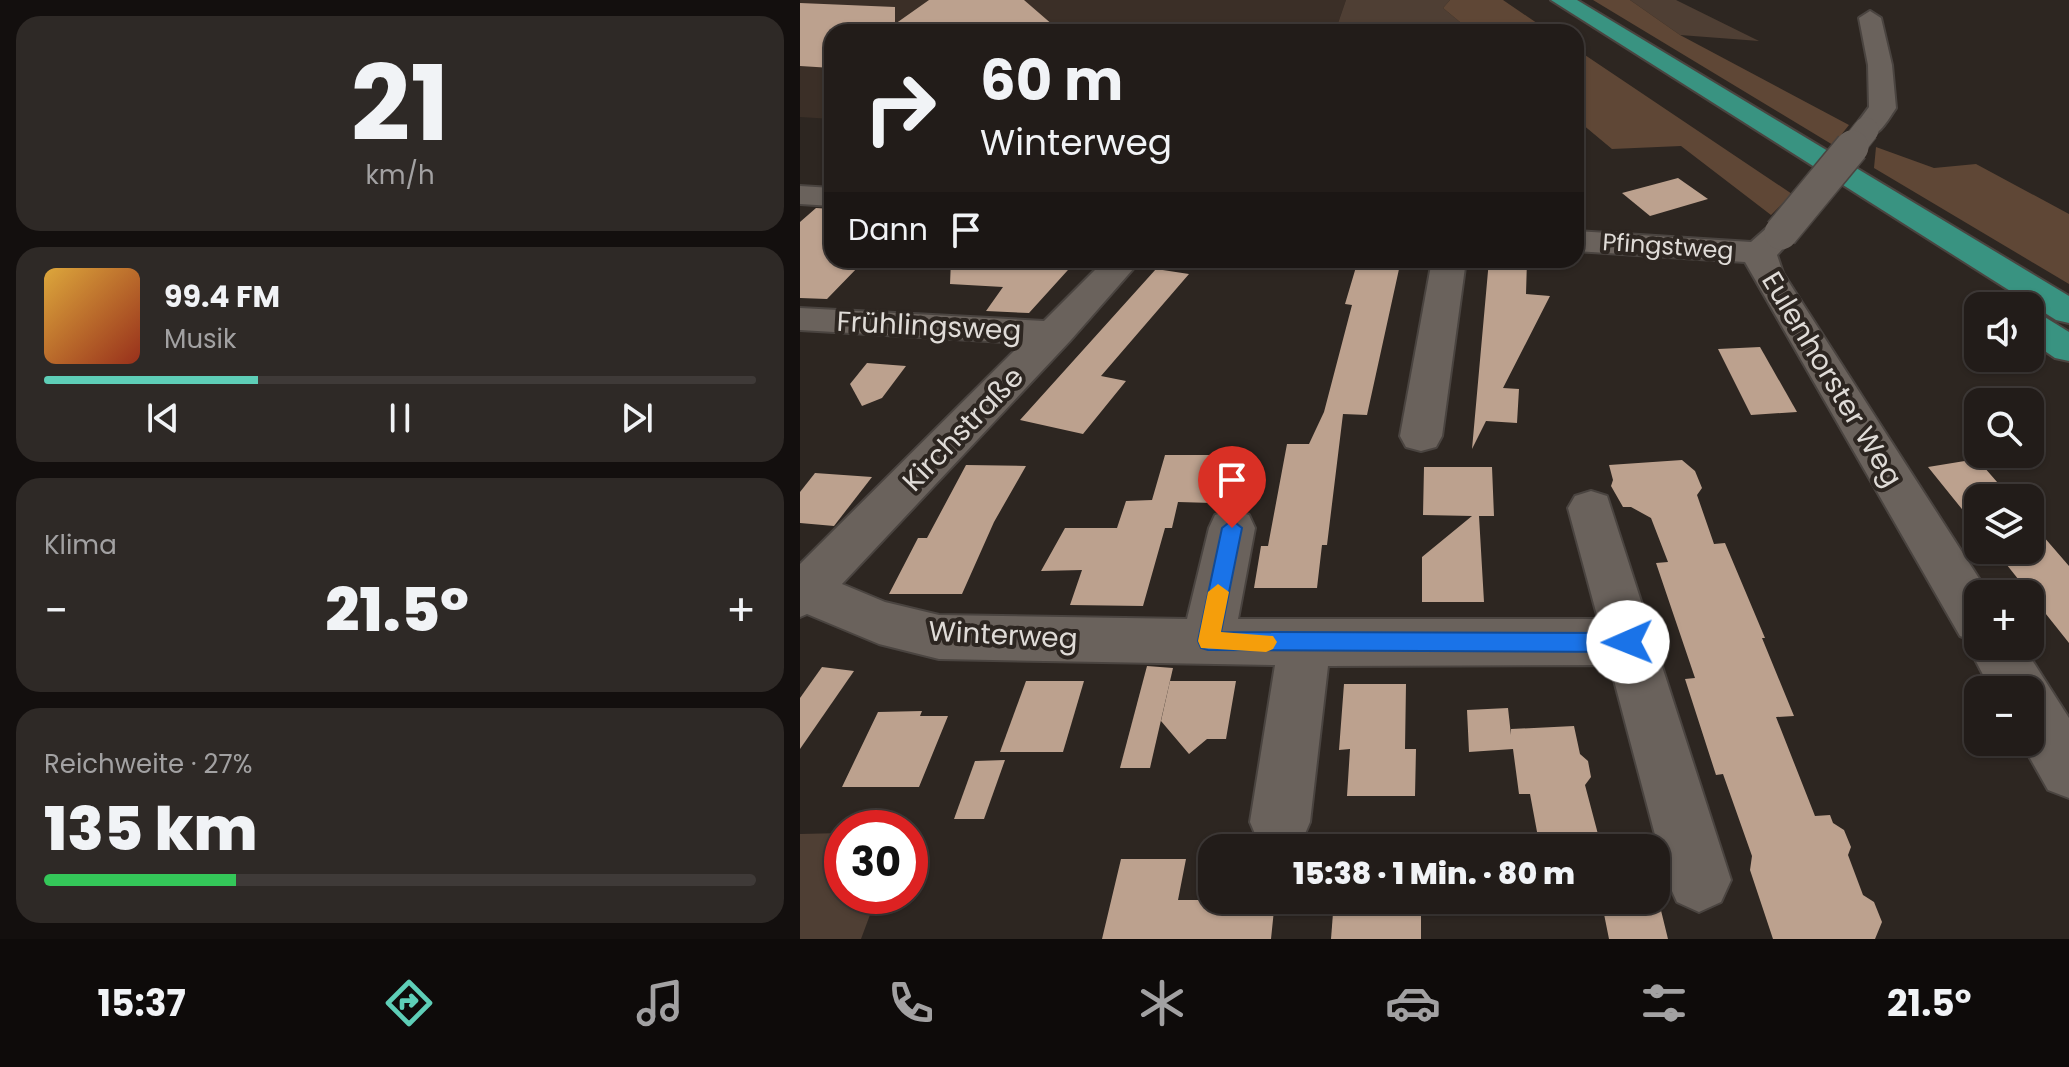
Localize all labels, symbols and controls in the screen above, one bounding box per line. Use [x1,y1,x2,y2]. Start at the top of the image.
text: 21 [351,31,449,176]
text: 60 m [980,41,1123,120]
icon: right [848,56,952,160]
text: Winterweg [980,117,1172,168]
text: km/h [365,157,435,193]
text: Dann [848,208,928,251]
icon: arrive [944,208,988,252]
street label: Pfingstweg [1601,225,1735,267]
street label: Eulenhorster Weg [1752,264,1912,494]
text: 99.4 FM [164,275,280,318]
map controls [1964,292,2044,756]
button: sound [1964,292,2044,372]
street label: Frühlingsweg [836,302,1022,350]
text: Musik [164,321,236,357]
street label: Kirchstraße [894,358,1032,500]
button: search [1964,388,2044,468]
icon: previous [141,396,185,440]
icon: pause [378,396,422,440]
icon: next [615,396,659,440]
pin [1198,446,1266,528]
icon: arrive [1210,458,1254,502]
button: layers [1964,484,2044,564]
text: Klima [44,527,117,563]
text: 21.5° [325,568,469,652]
text: − [44,580,68,641]
text: + [726,580,756,641]
button: + [1964,580,2044,660]
position arrow [1586,600,1670,684]
street label: Winterweg [927,612,1079,658]
button: − [1964,676,2044,756]
text: Reichweite · 27% [44,746,252,782]
text: 135 km [44,787,257,871]
speed limit sign: 30 [824,810,928,914]
text: 15:38 · 1 Min. · 80 m [1293,852,1575,895]
icon: directions [381,975,437,1031]
icon: music [632,975,688,1031]
icon: phone [883,975,939,1031]
icon: climate [1134,975,1190,1031]
icon: car [1385,975,1441,1031]
icon: filters [1636,975,1692,1031]
text: 15:37 [98,978,186,1029]
text: 21.5° [1887,978,1971,1029]

